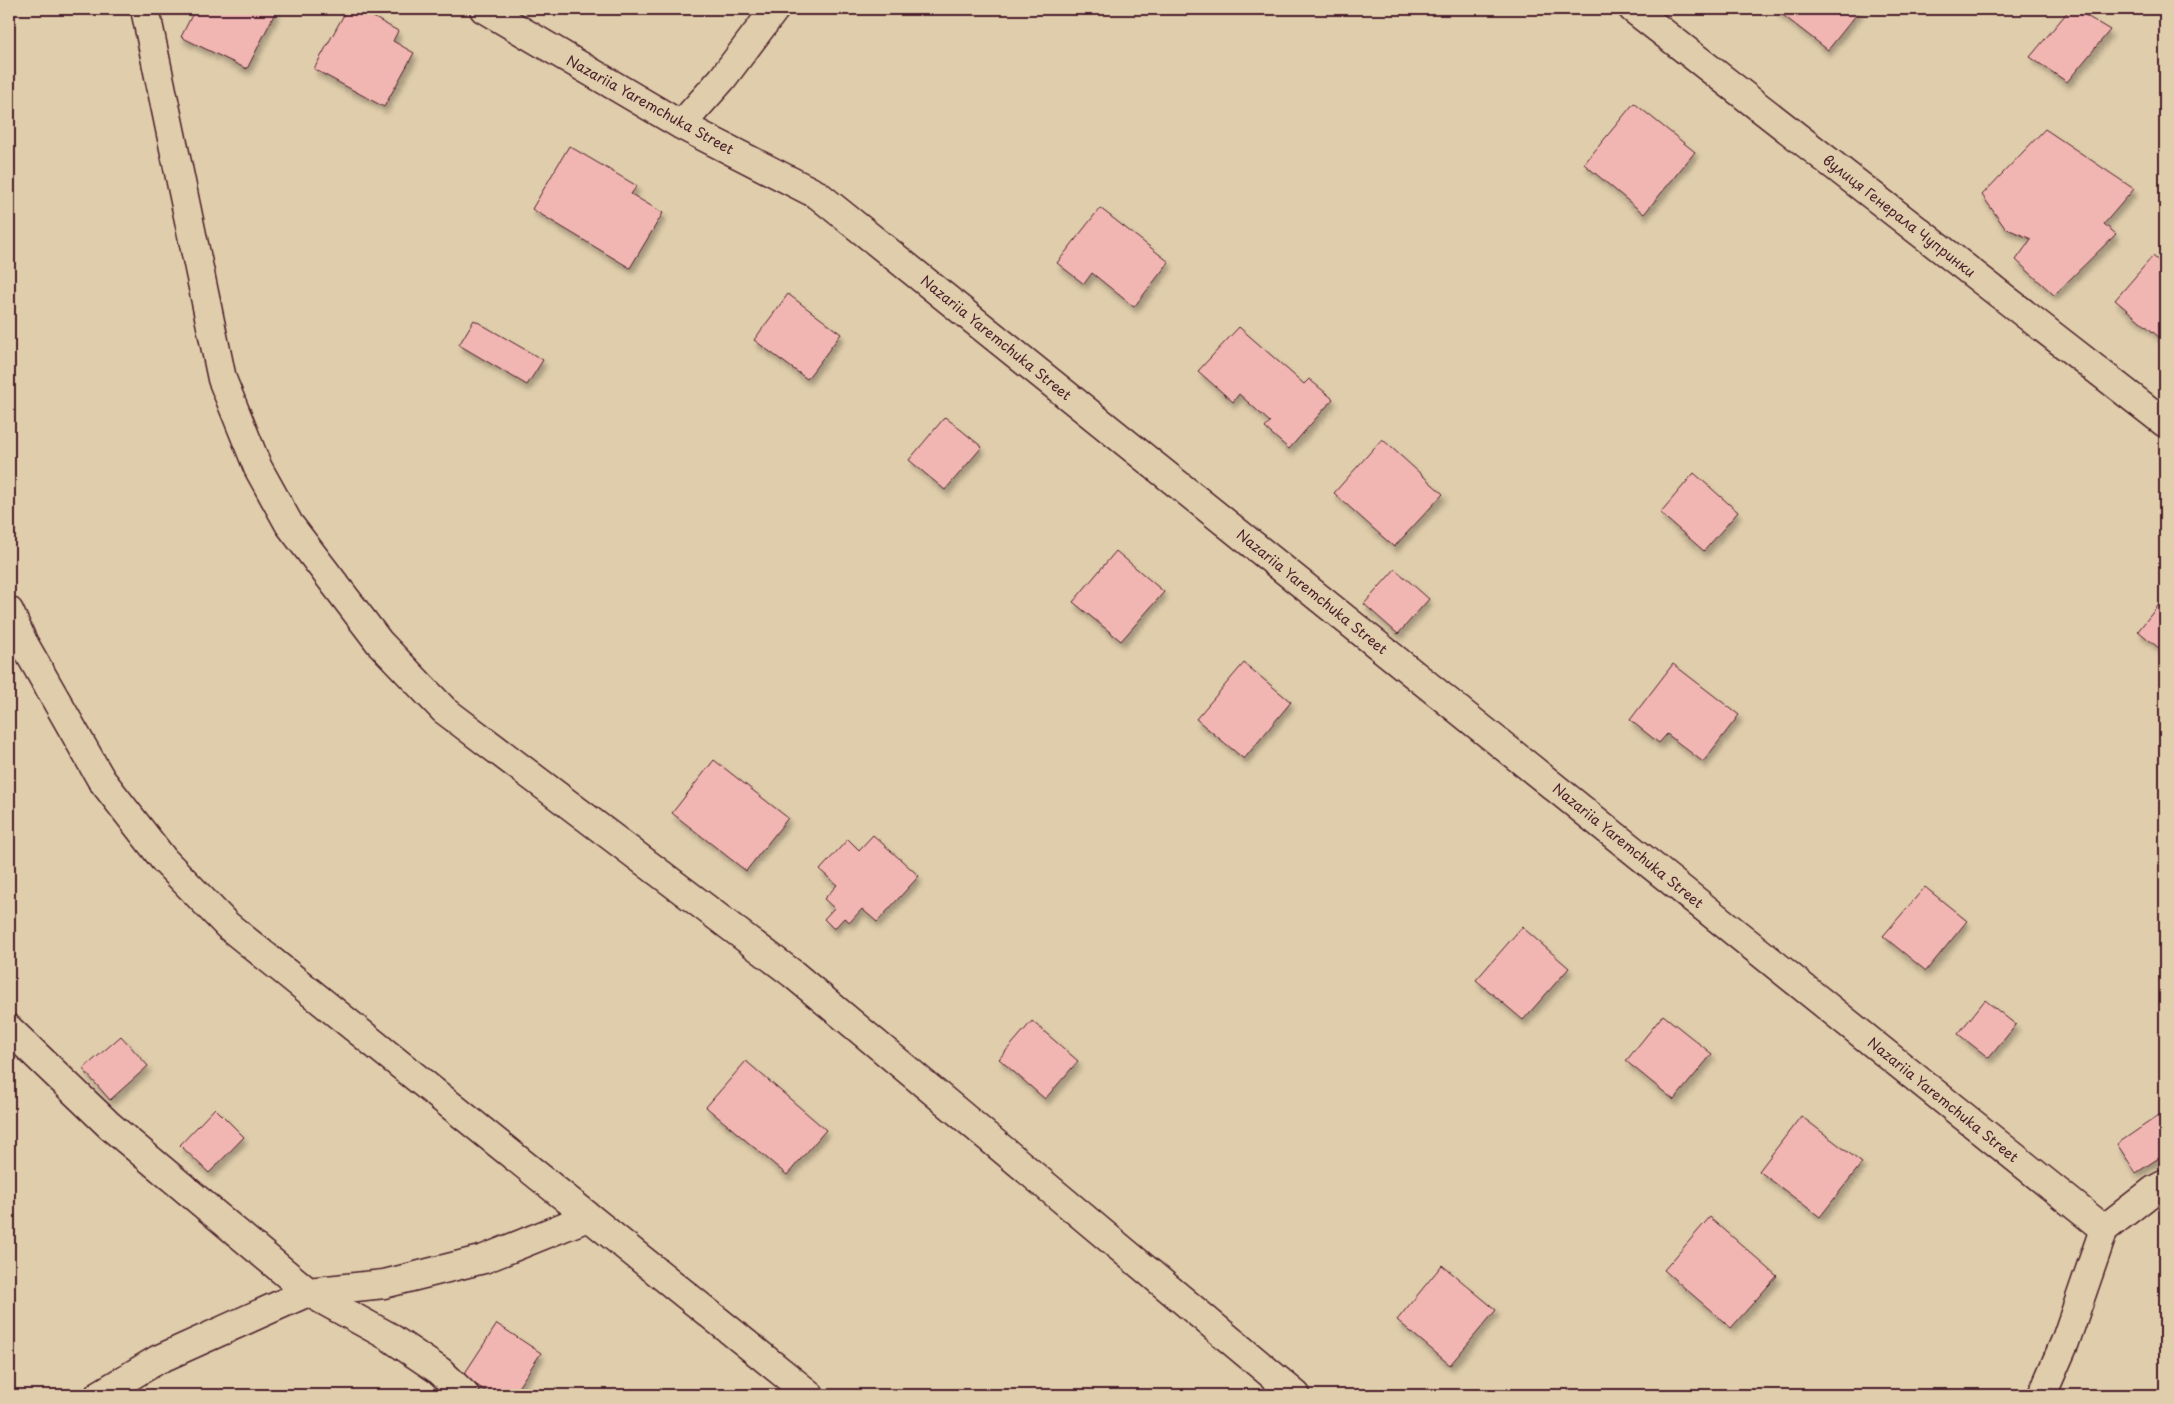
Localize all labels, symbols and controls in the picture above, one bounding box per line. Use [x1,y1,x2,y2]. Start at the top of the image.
street label: Nazariia Yaremchuka Street [563,50,738,160]
street label: вулиця Генерала Чупринки [1819,149,1980,282]
street label: Nazariia Yaremchuka Street [916,270,1076,405]
street label: Nazariia Yaremchuka Street [1232,524,1392,659]
street label: Nazariia Yaremchuka Street [1548,778,1708,913]
street label: Nazariia Yaremchuka Street [1863,1032,2023,1167]

